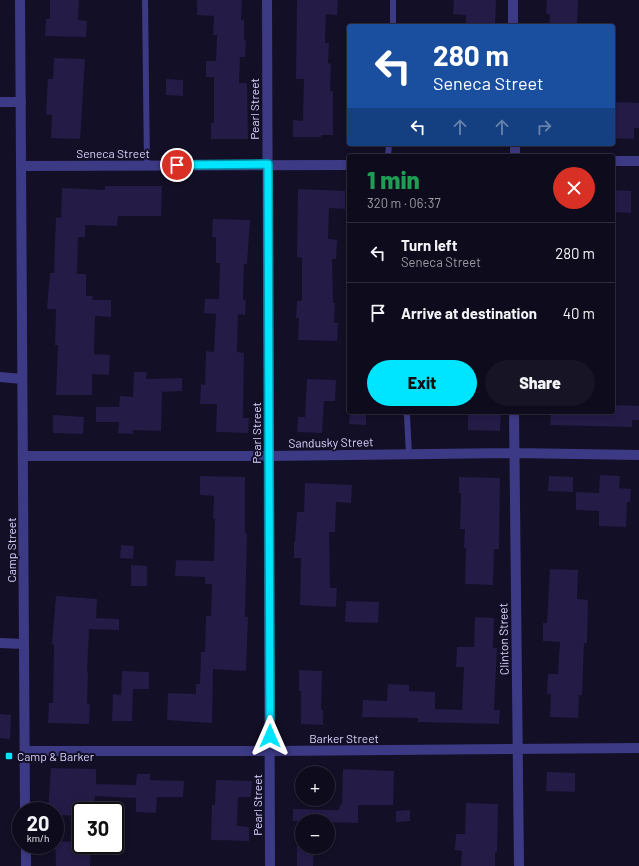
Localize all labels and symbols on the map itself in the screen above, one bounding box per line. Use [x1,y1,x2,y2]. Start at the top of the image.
street label: Pearl Street [247,78,261,140]
street label: Seneca Street [76,146,150,160]
pin [160,148,194,182]
street label: Pearl Street [249,402,263,464]
street label: Sandusky Street [288,434,374,450]
street label: Camp Street [4,517,18,583]
street label: Clinton Street [495,603,511,675]
position arrow [249,715,291,757]
street label: Barker Street [309,731,379,745]
place label: Camp & Barker [17,749,95,763]
marker: Camp & Barker [4,751,14,761]
street label: Pearl Street [250,774,264,836]
speed limit sign: 30 [72,802,124,854]

